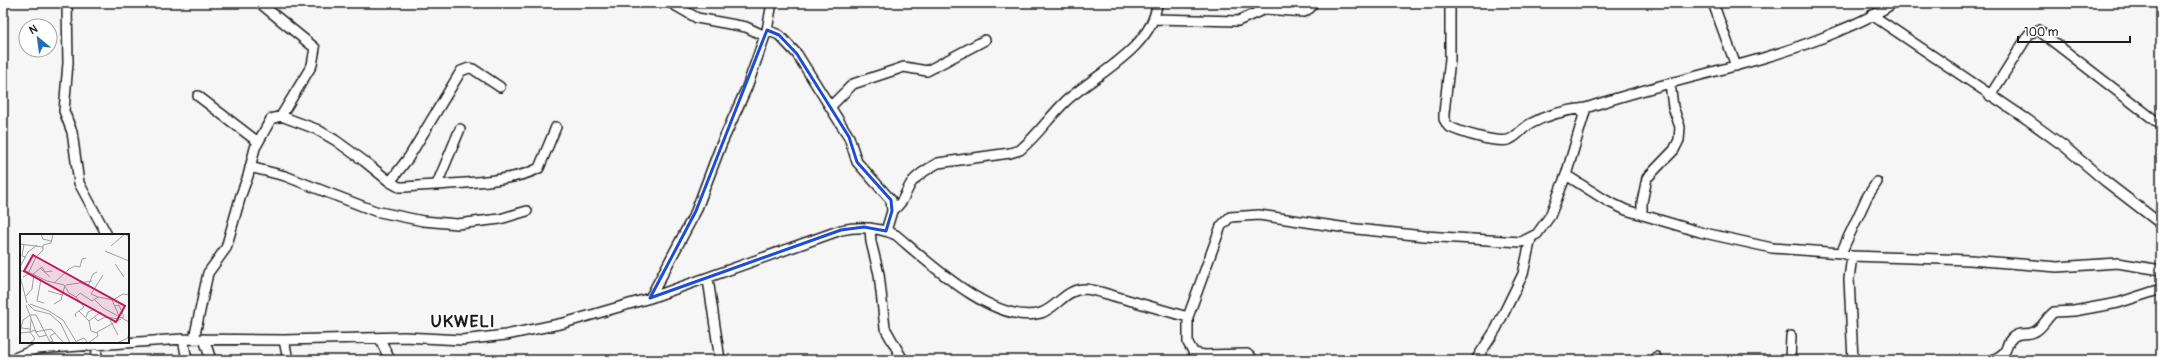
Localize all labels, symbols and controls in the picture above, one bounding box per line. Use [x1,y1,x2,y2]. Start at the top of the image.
north arrow [18,18,58,58]
scale bar [2018,18,2130,44]
text: N [27,22,40,37]
text: 100 m [2024,25,2059,40]
inset map [20,234,129,343]
district label: UKWELI [430,311,496,332]

